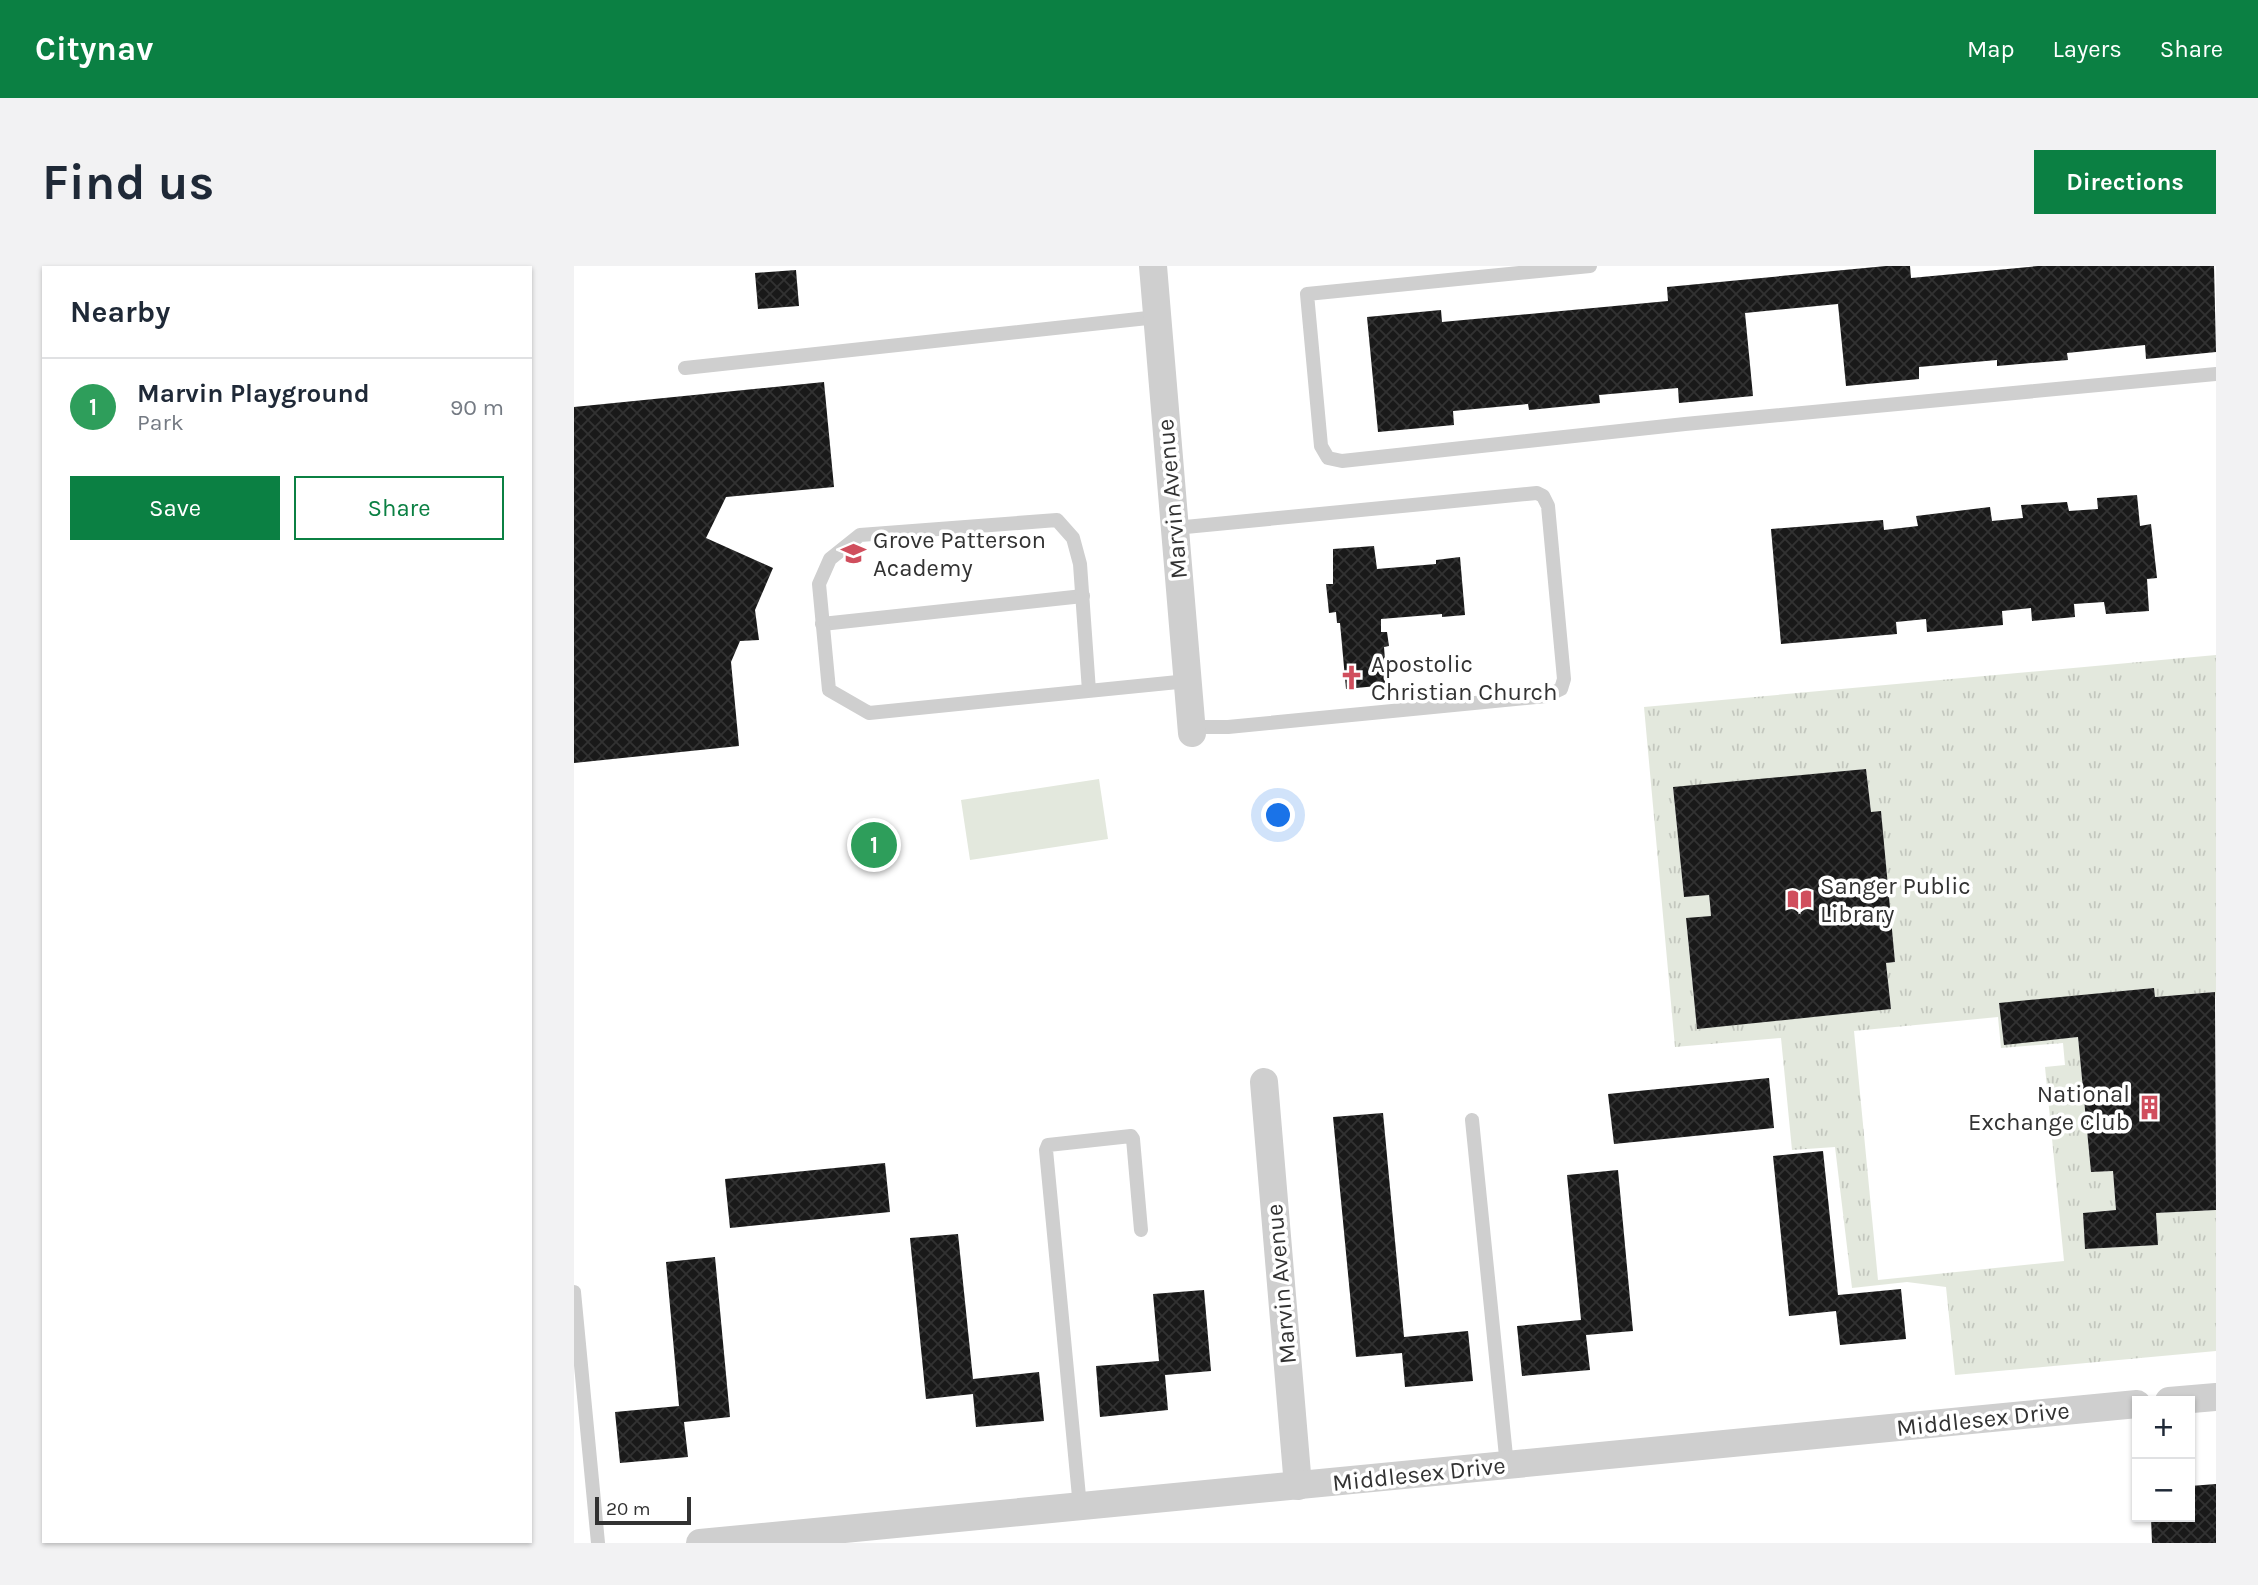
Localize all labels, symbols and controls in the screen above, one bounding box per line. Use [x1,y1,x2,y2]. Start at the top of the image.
text: Citynav [35,30,153,68]
text: Map [1967,35,2015,63]
text: Layers [2053,35,2122,63]
text: Share [2160,35,2223,63]
button: Directions [2034,150,2216,214]
text: Find us [42,154,214,211]
text: Nearby [70,294,170,330]
text: Marvin Playground [137,378,370,409]
text: 1 [89,394,97,421]
text: 90 m [450,394,504,421]
text: Park [137,409,184,436]
street label: Marvin Avenue [1151,418,1193,580]
button: Save [70,476,280,540]
button: Share [294,476,504,540]
place label: Grove Patterson Academy [873,526,1046,582]
school or university icon: Grove Patterson Academy [839,540,867,568]
place label: Apostolic Christian Church [1371,650,1557,706]
church icon: Apostolic Christian Church [1337,664,1365,692]
your location [1261,798,1295,832]
pin: 1 [851,819,897,871]
place label: Sanger Public Library [1820,872,1971,928]
library icon: Sanger Public Library [1786,886,1814,914]
place label: National Exchange Club [1968,1080,2130,1136]
building icon: National Exchange Club [2136,1094,2164,1122]
street label: Marvin Avenue [1260,1203,1302,1365]
street label: Middlesex Drive [1895,1396,2071,1442]
map controls [2132,1396,2195,1522]
button: + [2132,1396,2195,1459]
street label: Middlesex Drive [1331,1451,1507,1497]
button: − [2132,1459,2195,1522]
scale bar [595,1494,691,1526]
text: 20 m [606,1498,651,1520]

